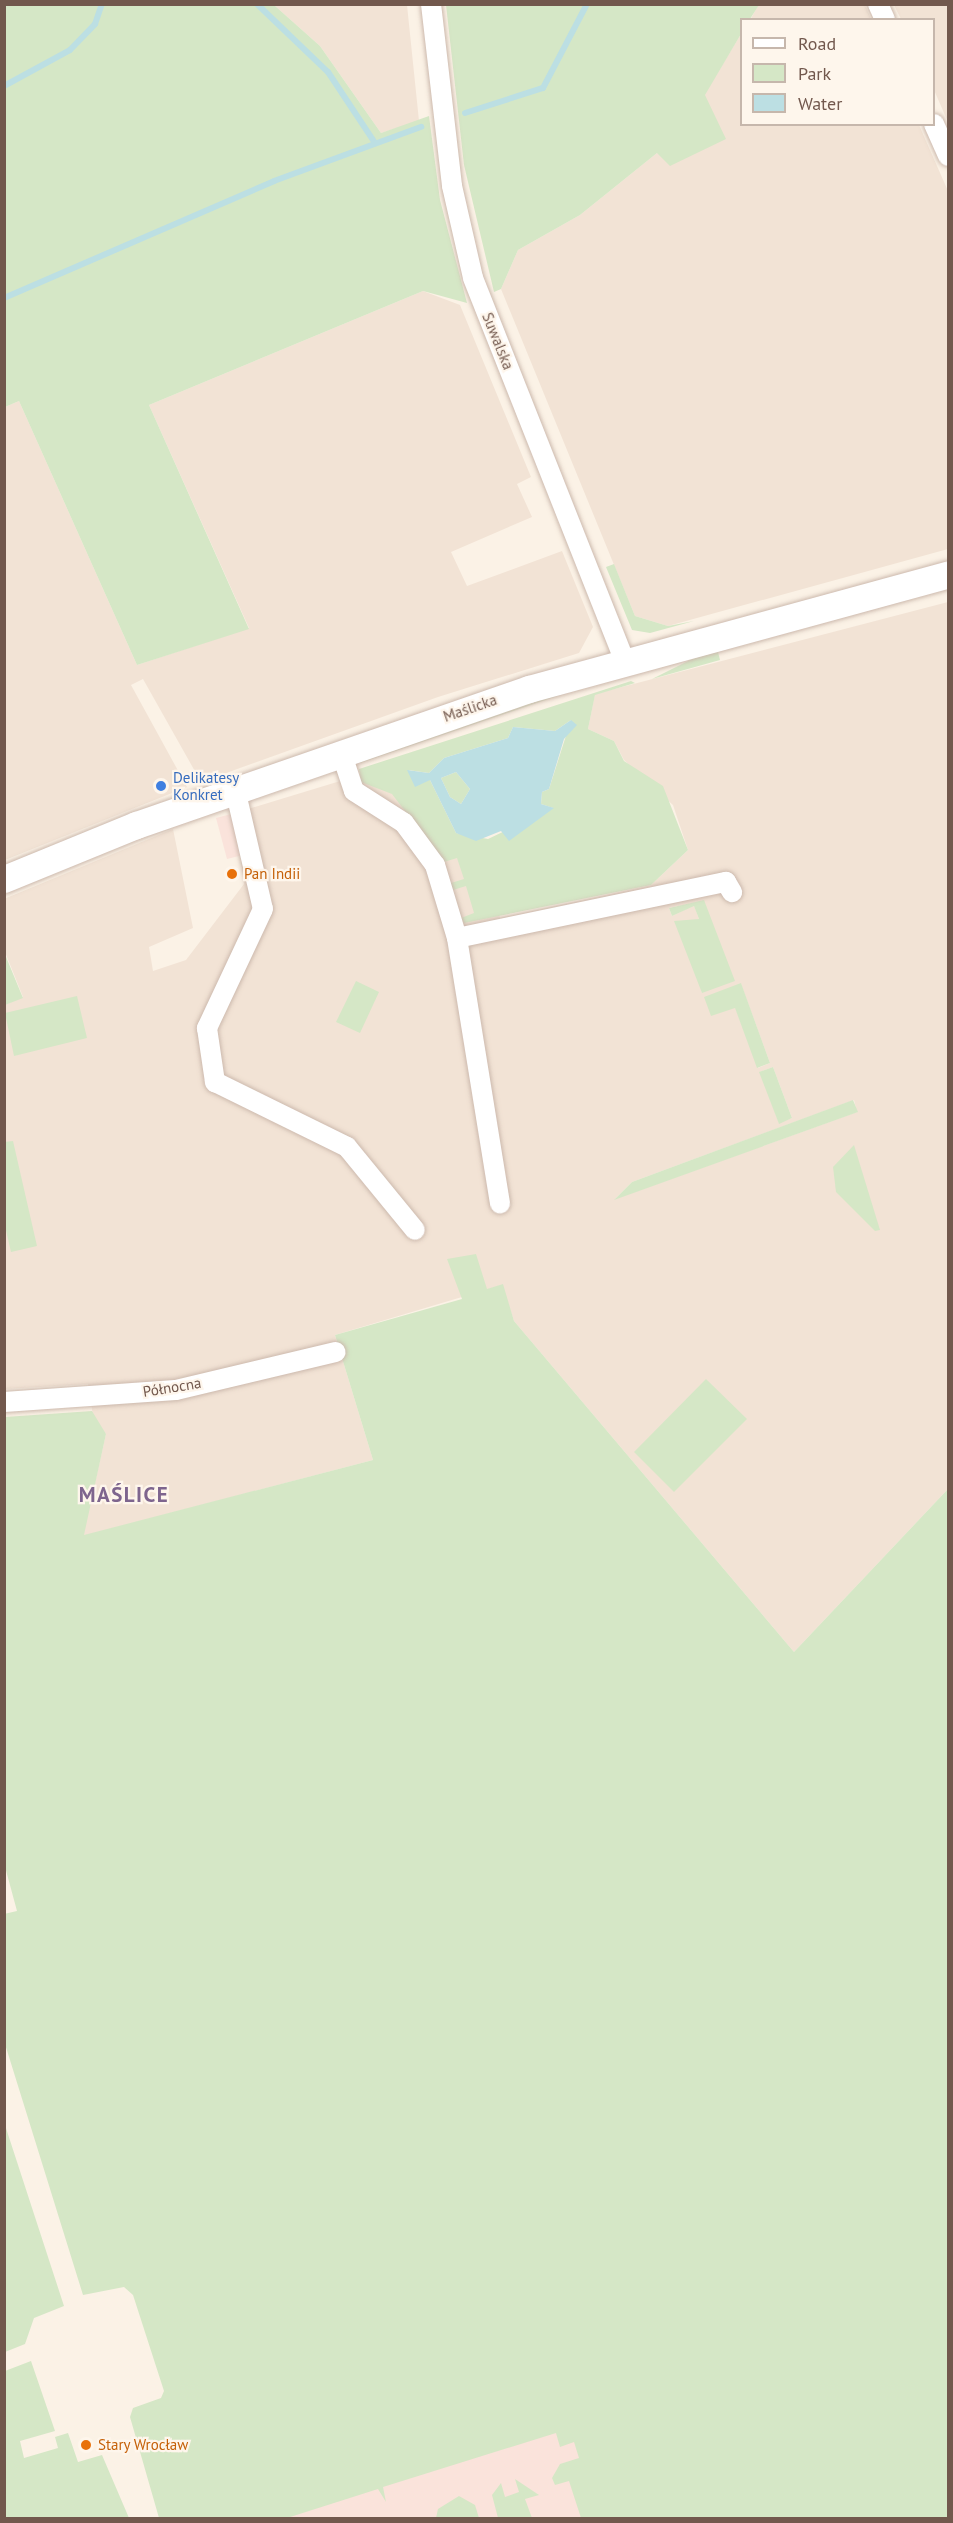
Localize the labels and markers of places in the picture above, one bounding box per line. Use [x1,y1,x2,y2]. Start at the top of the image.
place label: Delikatesy Konkret [173,768,239,803]
marker: Delikatesy Konkret [154,779,168,793]
place label: Pan Indii [244,865,300,883]
marker: Pan Indii [225,867,239,881]
place label: Stary Wrocław [98,2436,189,2454]
marker: Stary Wrocław [79,2438,93,2452]

